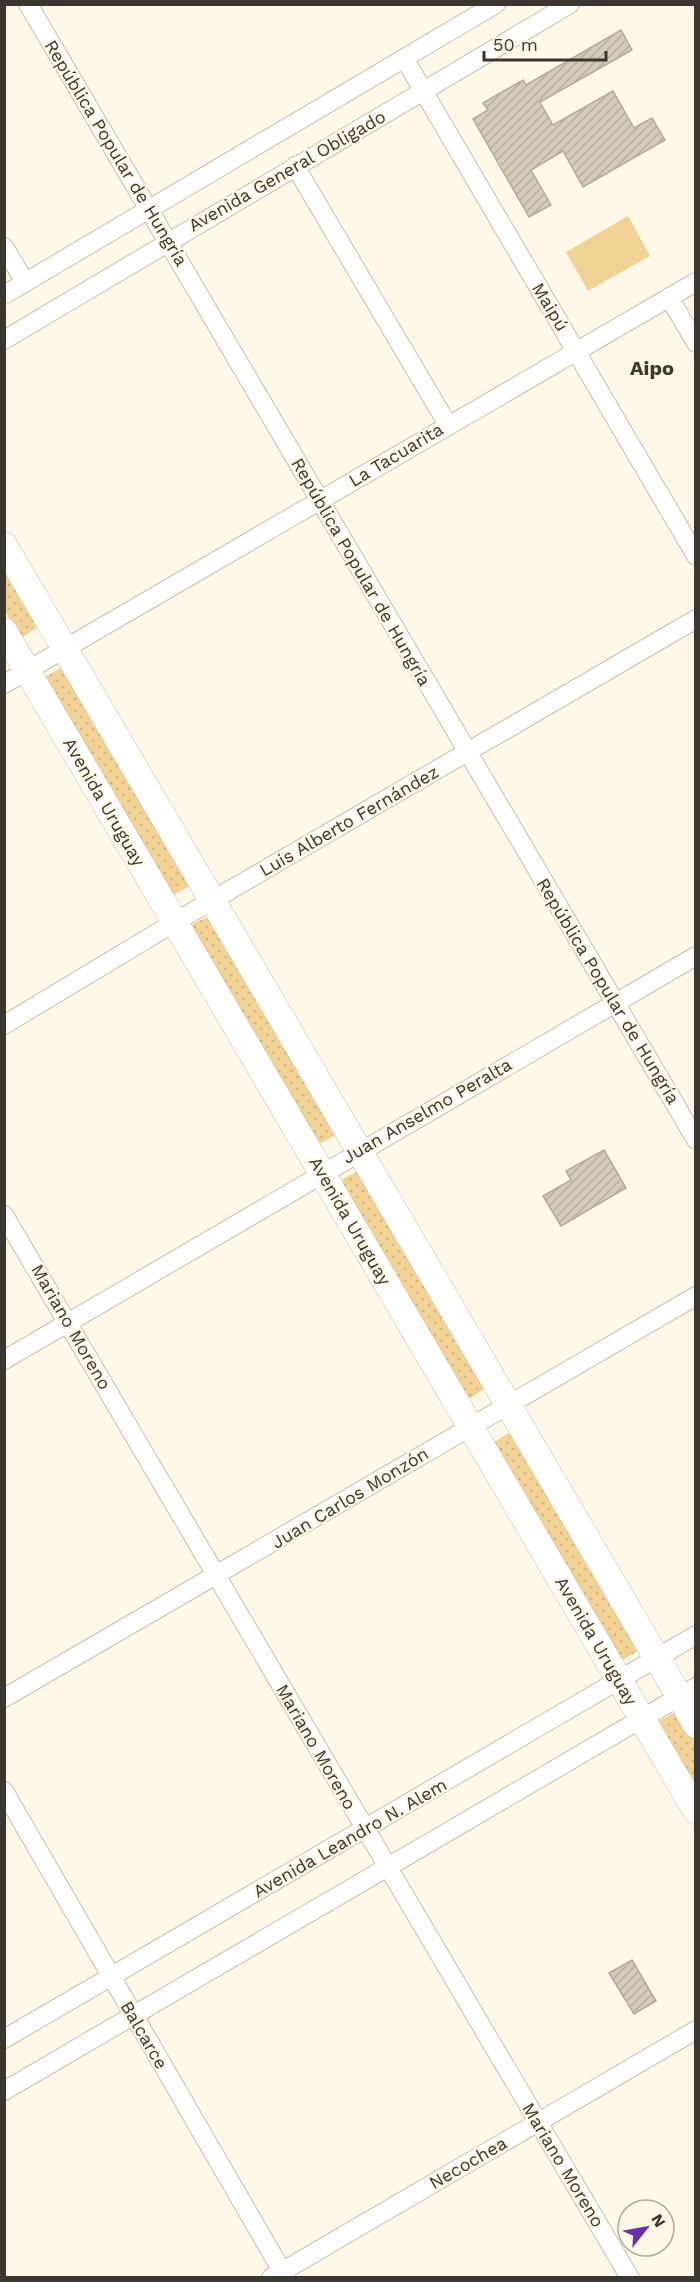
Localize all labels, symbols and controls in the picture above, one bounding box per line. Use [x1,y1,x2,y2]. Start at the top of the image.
scale bar [484,24,606,62]
text: 50 m [493,34,538,55]
street label: República Popular de Hungría [41,36,192,270]
street label: Avenida General Obligado [184,105,389,236]
street label: Maipú [528,279,573,335]
district label: Aipo [630,356,674,380]
street label: La Tacuarita [345,418,447,491]
street label: República Popular de Hungría [287,454,435,690]
street label: Avenida Uruguay [59,734,150,870]
street label: Luis Alberto Fernández [256,761,442,880]
street label: República Popular de Hungría [533,874,684,1108]
street label: Juan Anselmo Peralta [338,1054,515,1168]
street label: Avenida Uruguay [305,1153,396,1289]
street label: Mariano Moreno [27,1260,116,1393]
street label: Juan Carlos Monzón [268,1442,432,1553]
street label: Avenida Uruguay [551,1573,642,1709]
street label: Mariano Moreno [272,1680,361,1813]
street label: Avenida Leandro N. Alem [249,1773,450,1902]
street label: Balcarce [117,1997,172,2073]
street label: Mariano Moreno [518,2099,609,2231]
street label: Necochea [425,2132,510,2193]
north arrow [616,2198,676,2258]
text: N [647,2211,670,2231]

